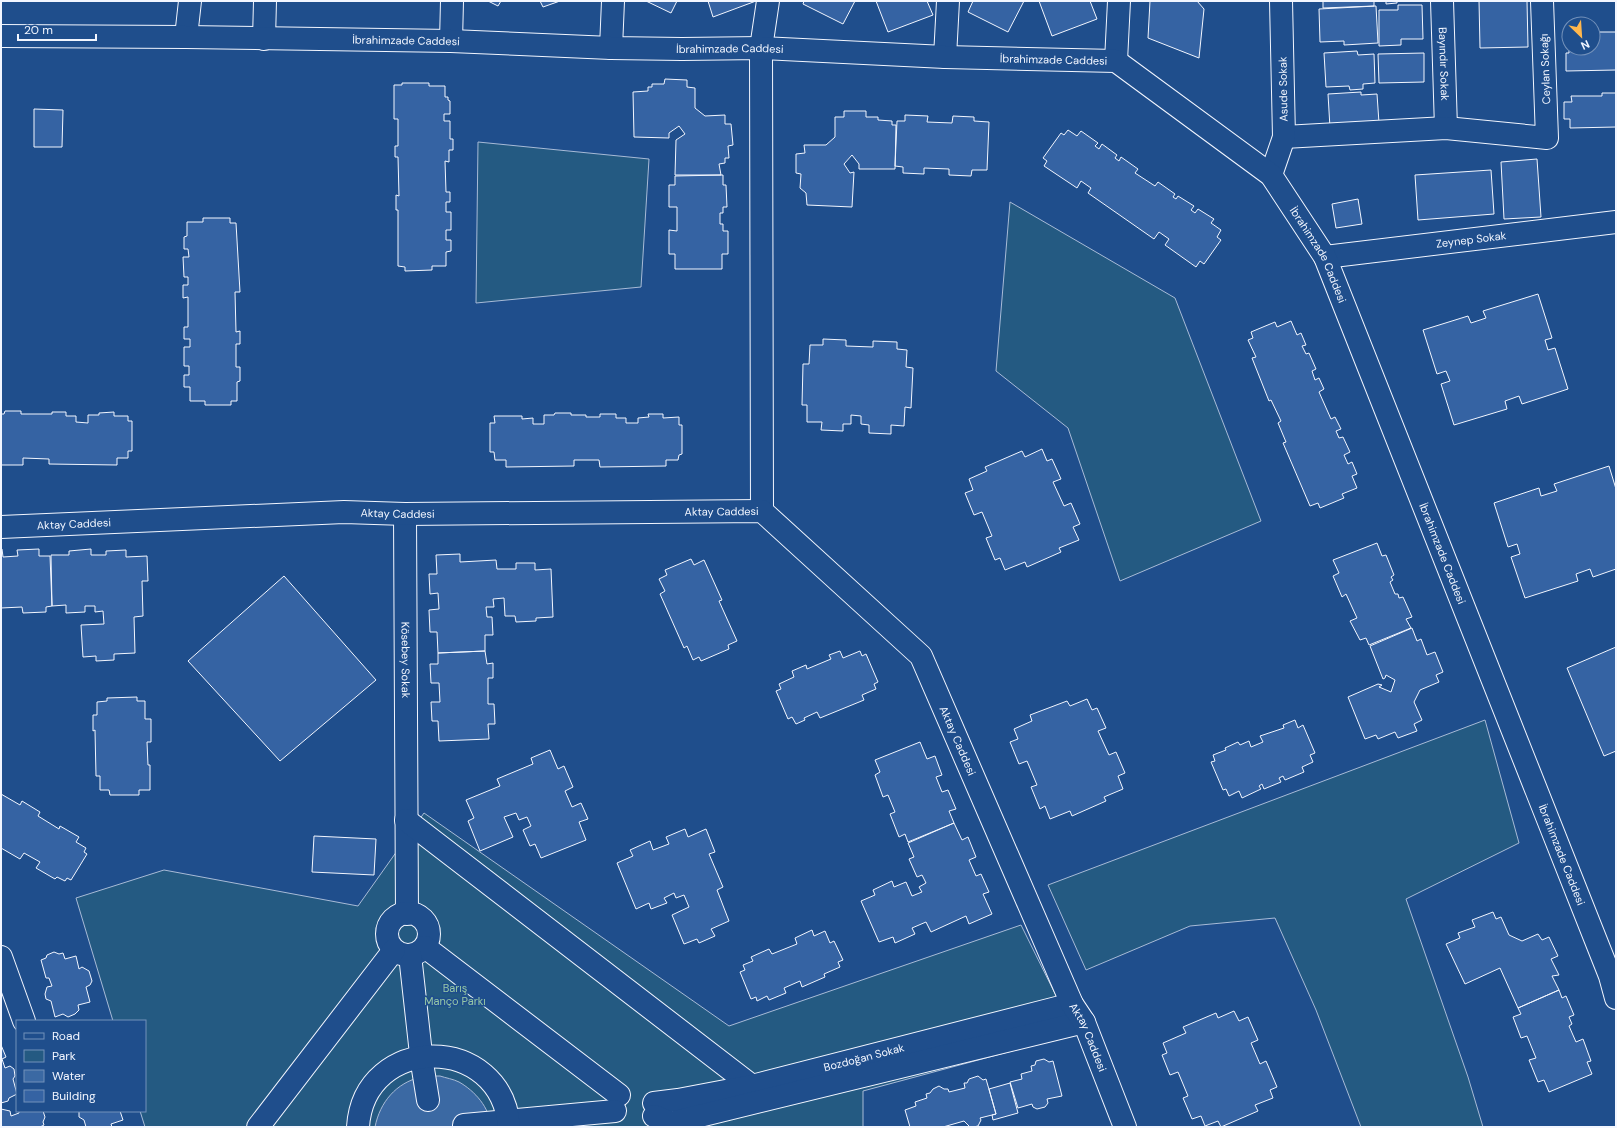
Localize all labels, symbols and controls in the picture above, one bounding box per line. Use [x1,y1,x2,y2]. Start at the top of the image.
scale bar [18,16,96,42]
north arrow [1561,16,1601,56]
text: 20 m [24,22,53,38]
street label: Bayındır Sokak [1436,27,1452,101]
street label: İbrahimzade Caddesi [352,33,460,48]
street label: Ceylan Sokağı [1537,33,1553,105]
text: N [1579,37,1592,53]
street label: İbrahimzade Caddesi [676,41,784,56]
street label: İbrahimzade Caddesi [1000,51,1107,68]
street label: Asude Sokak [1275,56,1291,122]
street label: İbrahimzade Caddesi [1287,204,1349,305]
street label: Zeynep Sokak [1435,228,1507,251]
street label: İbrahimzade Caddesi [1416,501,1469,606]
street label: Aktay Caddesi [684,504,759,519]
street label: Aktay Caddesi [360,506,435,521]
street label: Aktay Caddesi [37,515,111,532]
street label: Kösebey Sokak [399,622,413,699]
street label: Aktay Caddesi [937,704,979,778]
street label: İbrahimzade Caddesi [1536,802,1588,907]
park label: Barış Manço Parkı [424,981,486,1008]
street label: Aktay Caddesi [1066,1000,1110,1073]
legend [16,1020,146,1112]
text: Road [52,1028,80,1044]
street label: Bozdoğan Sokak [822,1040,906,1074]
text: Park [52,1048,76,1064]
text: Water [52,1068,86,1084]
text: Building [52,1088,96,1104]

